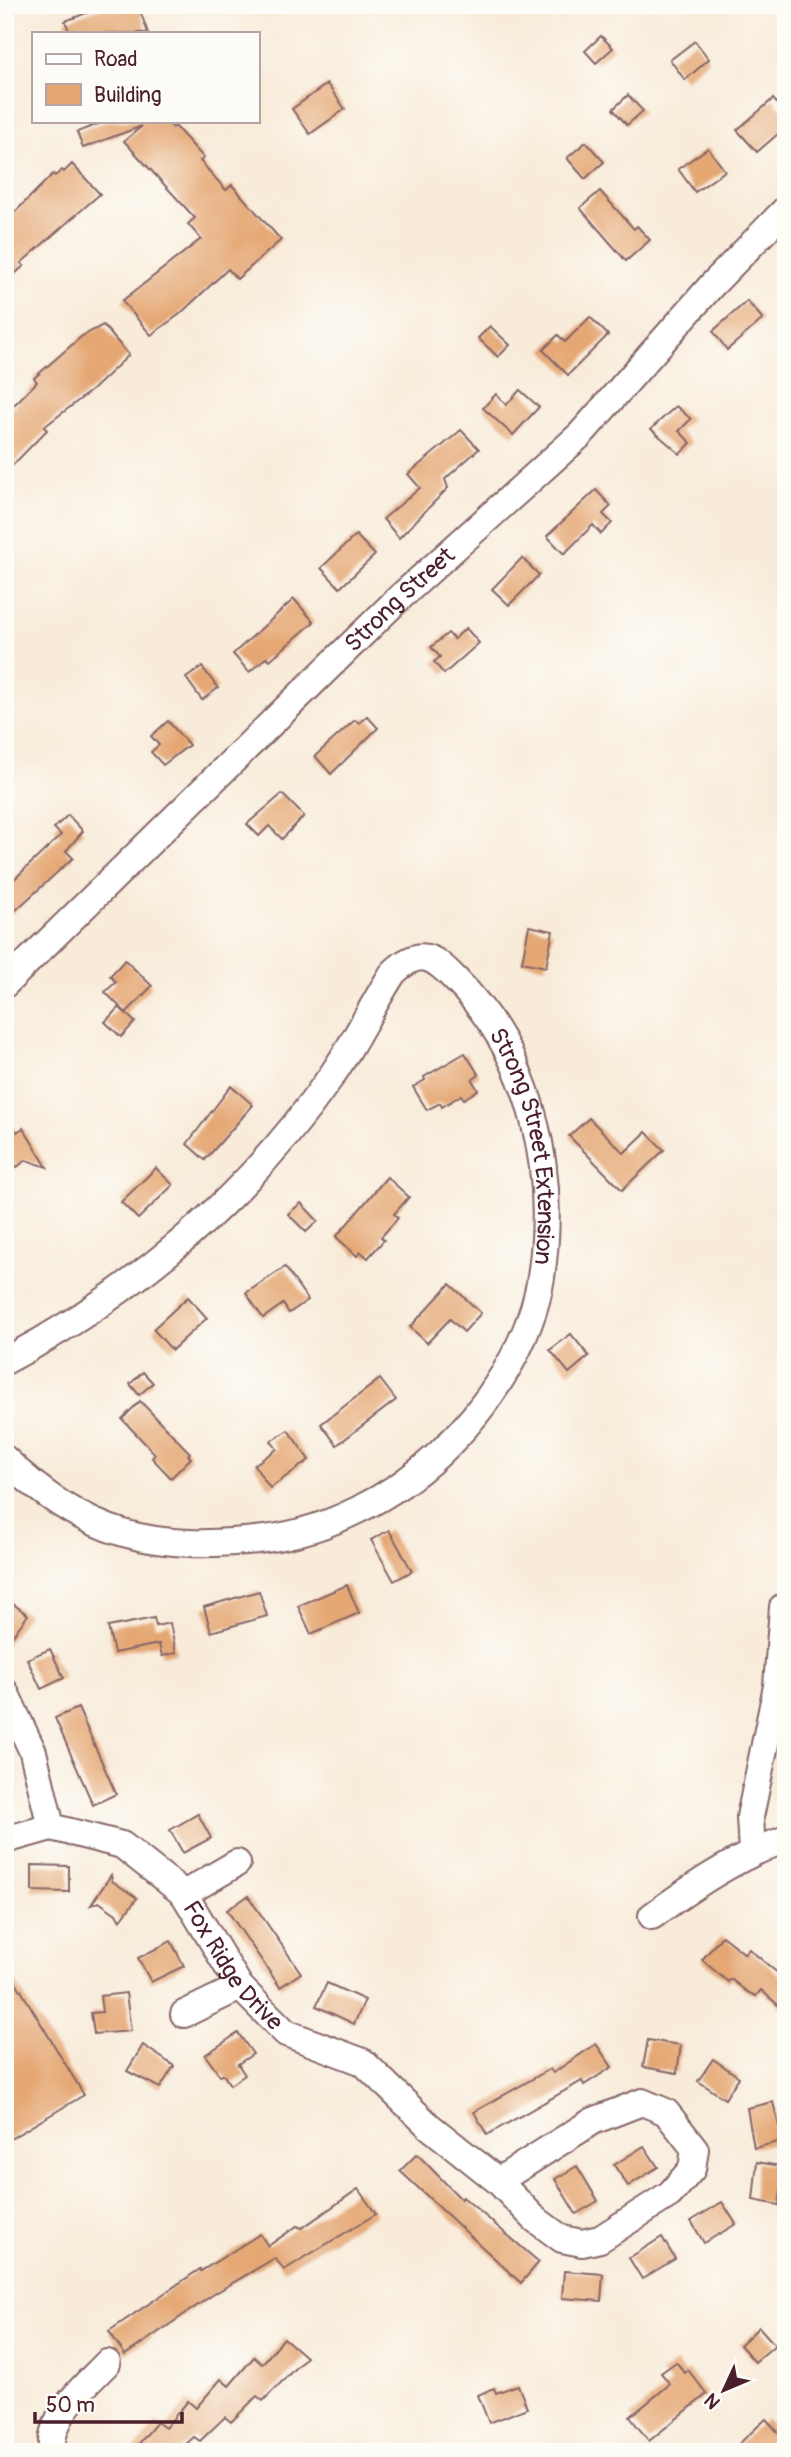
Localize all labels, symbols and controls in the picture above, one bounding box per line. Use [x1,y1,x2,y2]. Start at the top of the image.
legend [32,32,259,122]
text: Road [94,46,138,73]
text: Building [94,82,161,109]
street label: Strong Street [339,541,461,658]
street label: Strong Street Extension [483,1023,560,1266]
street label: Fox Ridge Drive [176,1896,289,2037]
north arrow [690,2356,760,2426]
scale bar [35,2380,182,2424]
text: N [699,2388,726,2414]
text: 50 m [46,2392,95,2419]

